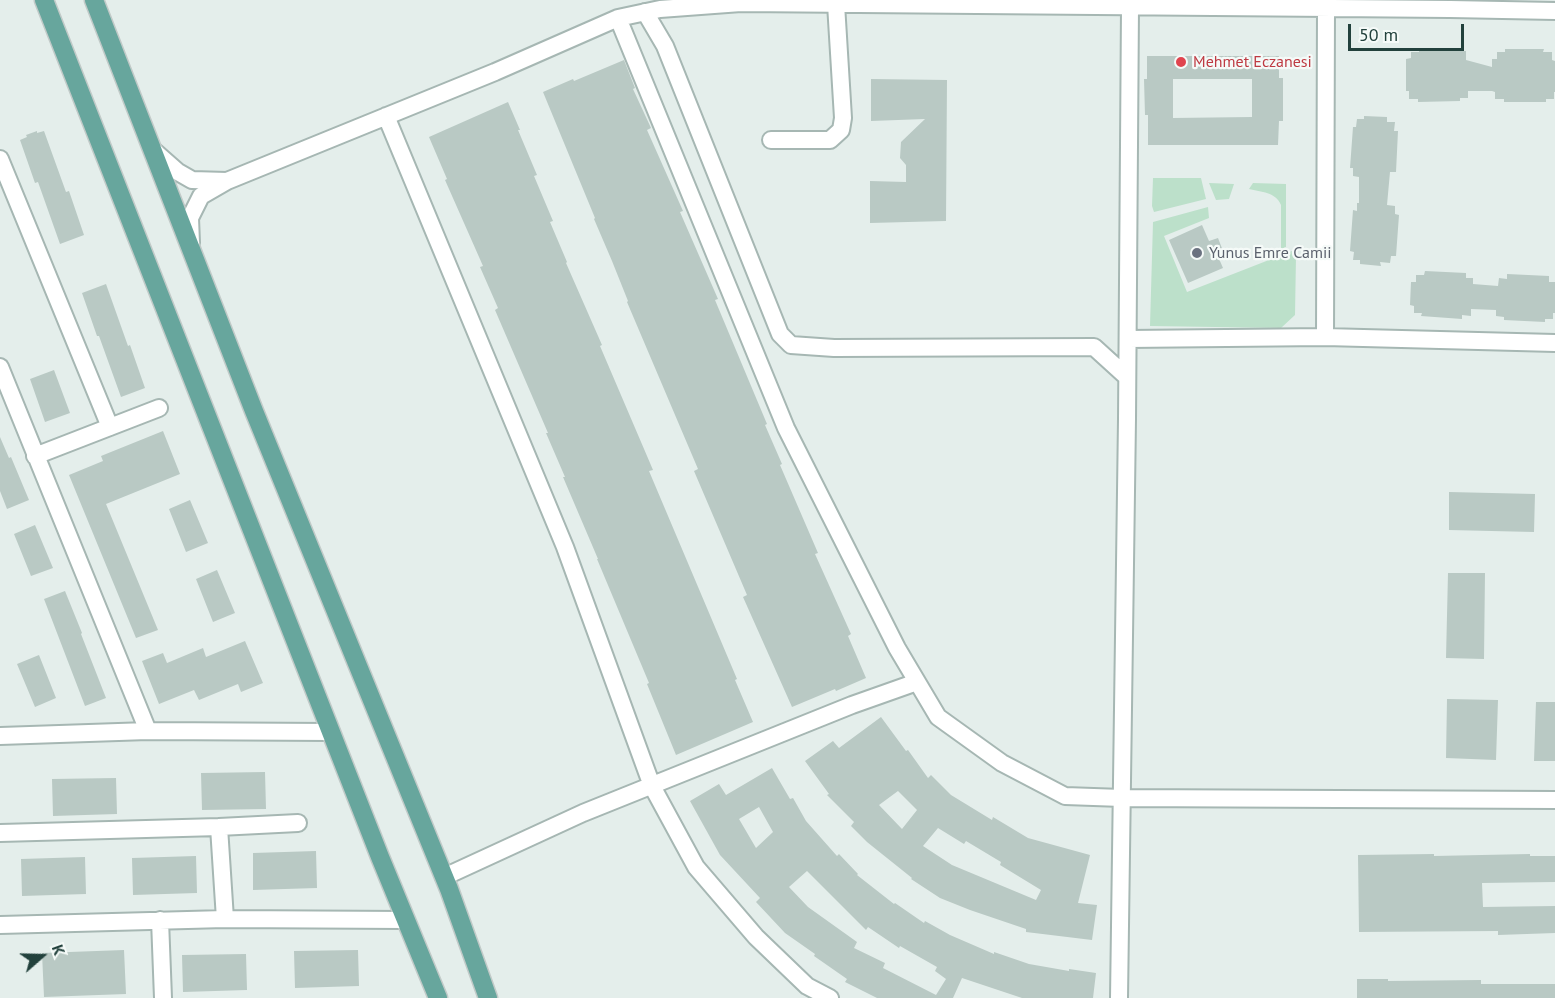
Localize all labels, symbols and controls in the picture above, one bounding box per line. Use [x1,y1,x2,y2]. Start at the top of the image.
scale bar [1351,12,1466,50]
text: 50 m [1359,23,1398,46]
place label: Mehmet Eczanesi [1193,52,1312,72]
marker: Mehmet Eczanesi [1174,55,1188,69]
place label: Yunus Emre Camii [1209,243,1332,263]
marker: Yunus Emre Camii [1190,246,1204,260]
north arrow [12,926,72,986]
text: K [48,942,70,958]

